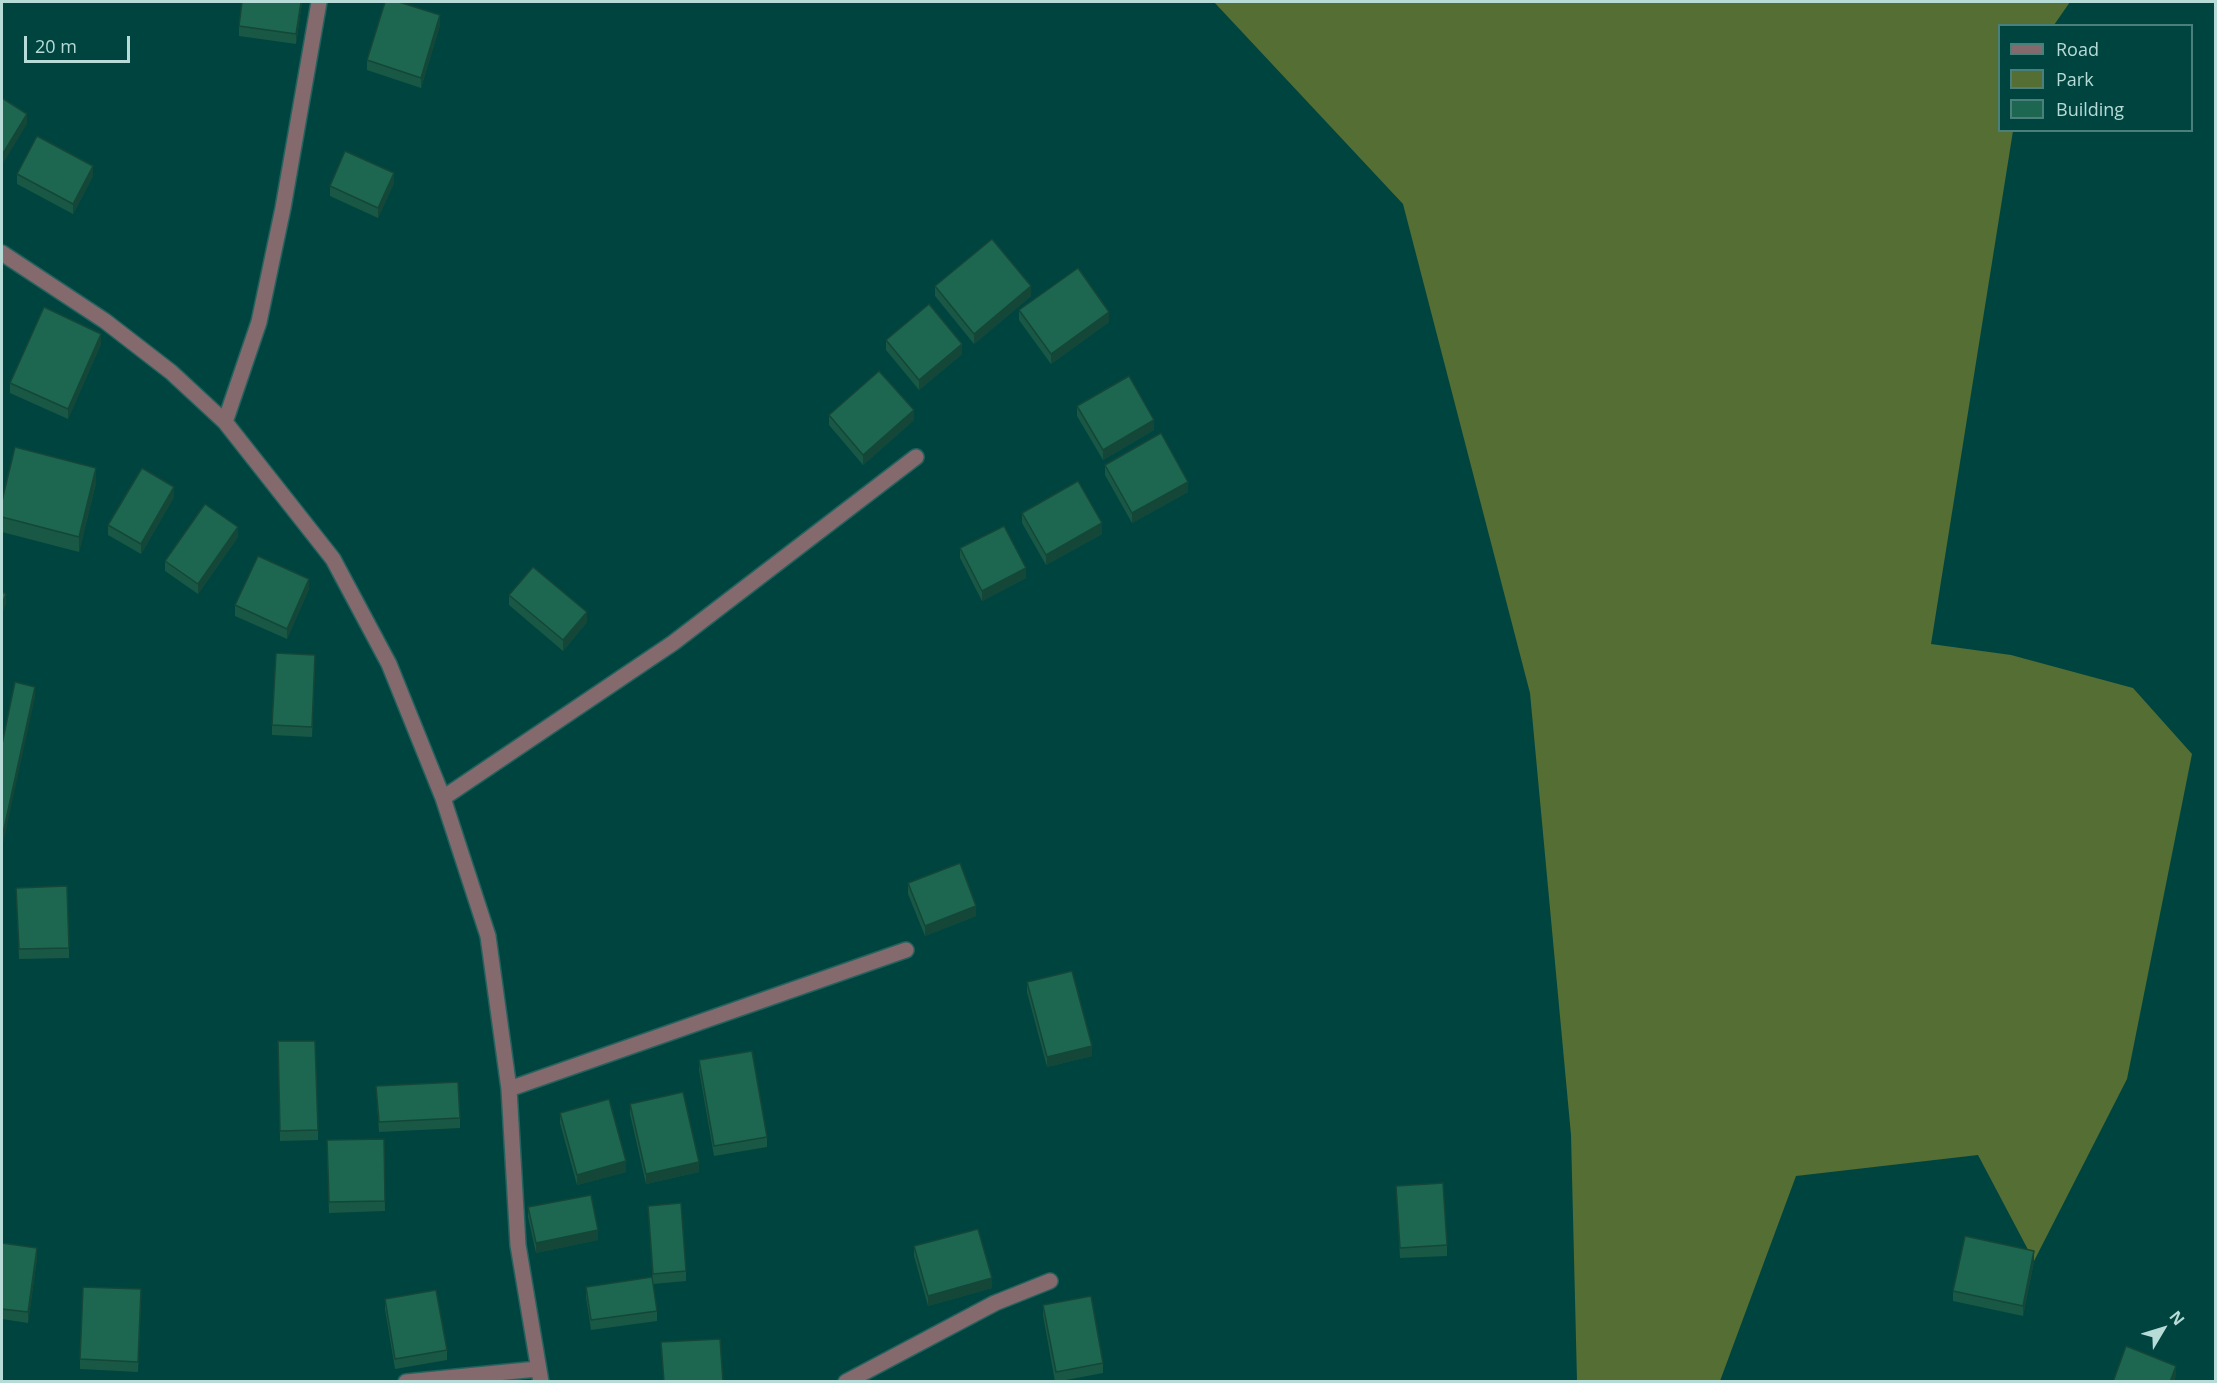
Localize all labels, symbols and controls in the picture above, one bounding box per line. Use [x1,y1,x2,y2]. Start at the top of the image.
scale bar [27,24,134,62]
legend [1998,24,2193,132]
text: 20 m [35,34,77,58]
text: Road [2056,37,2099,61]
text: Park [2056,67,2094,91]
text: Building [2056,97,2124,121]
north arrow [2133,1299,2193,1359]
text: N [2165,1306,2190,1330]

